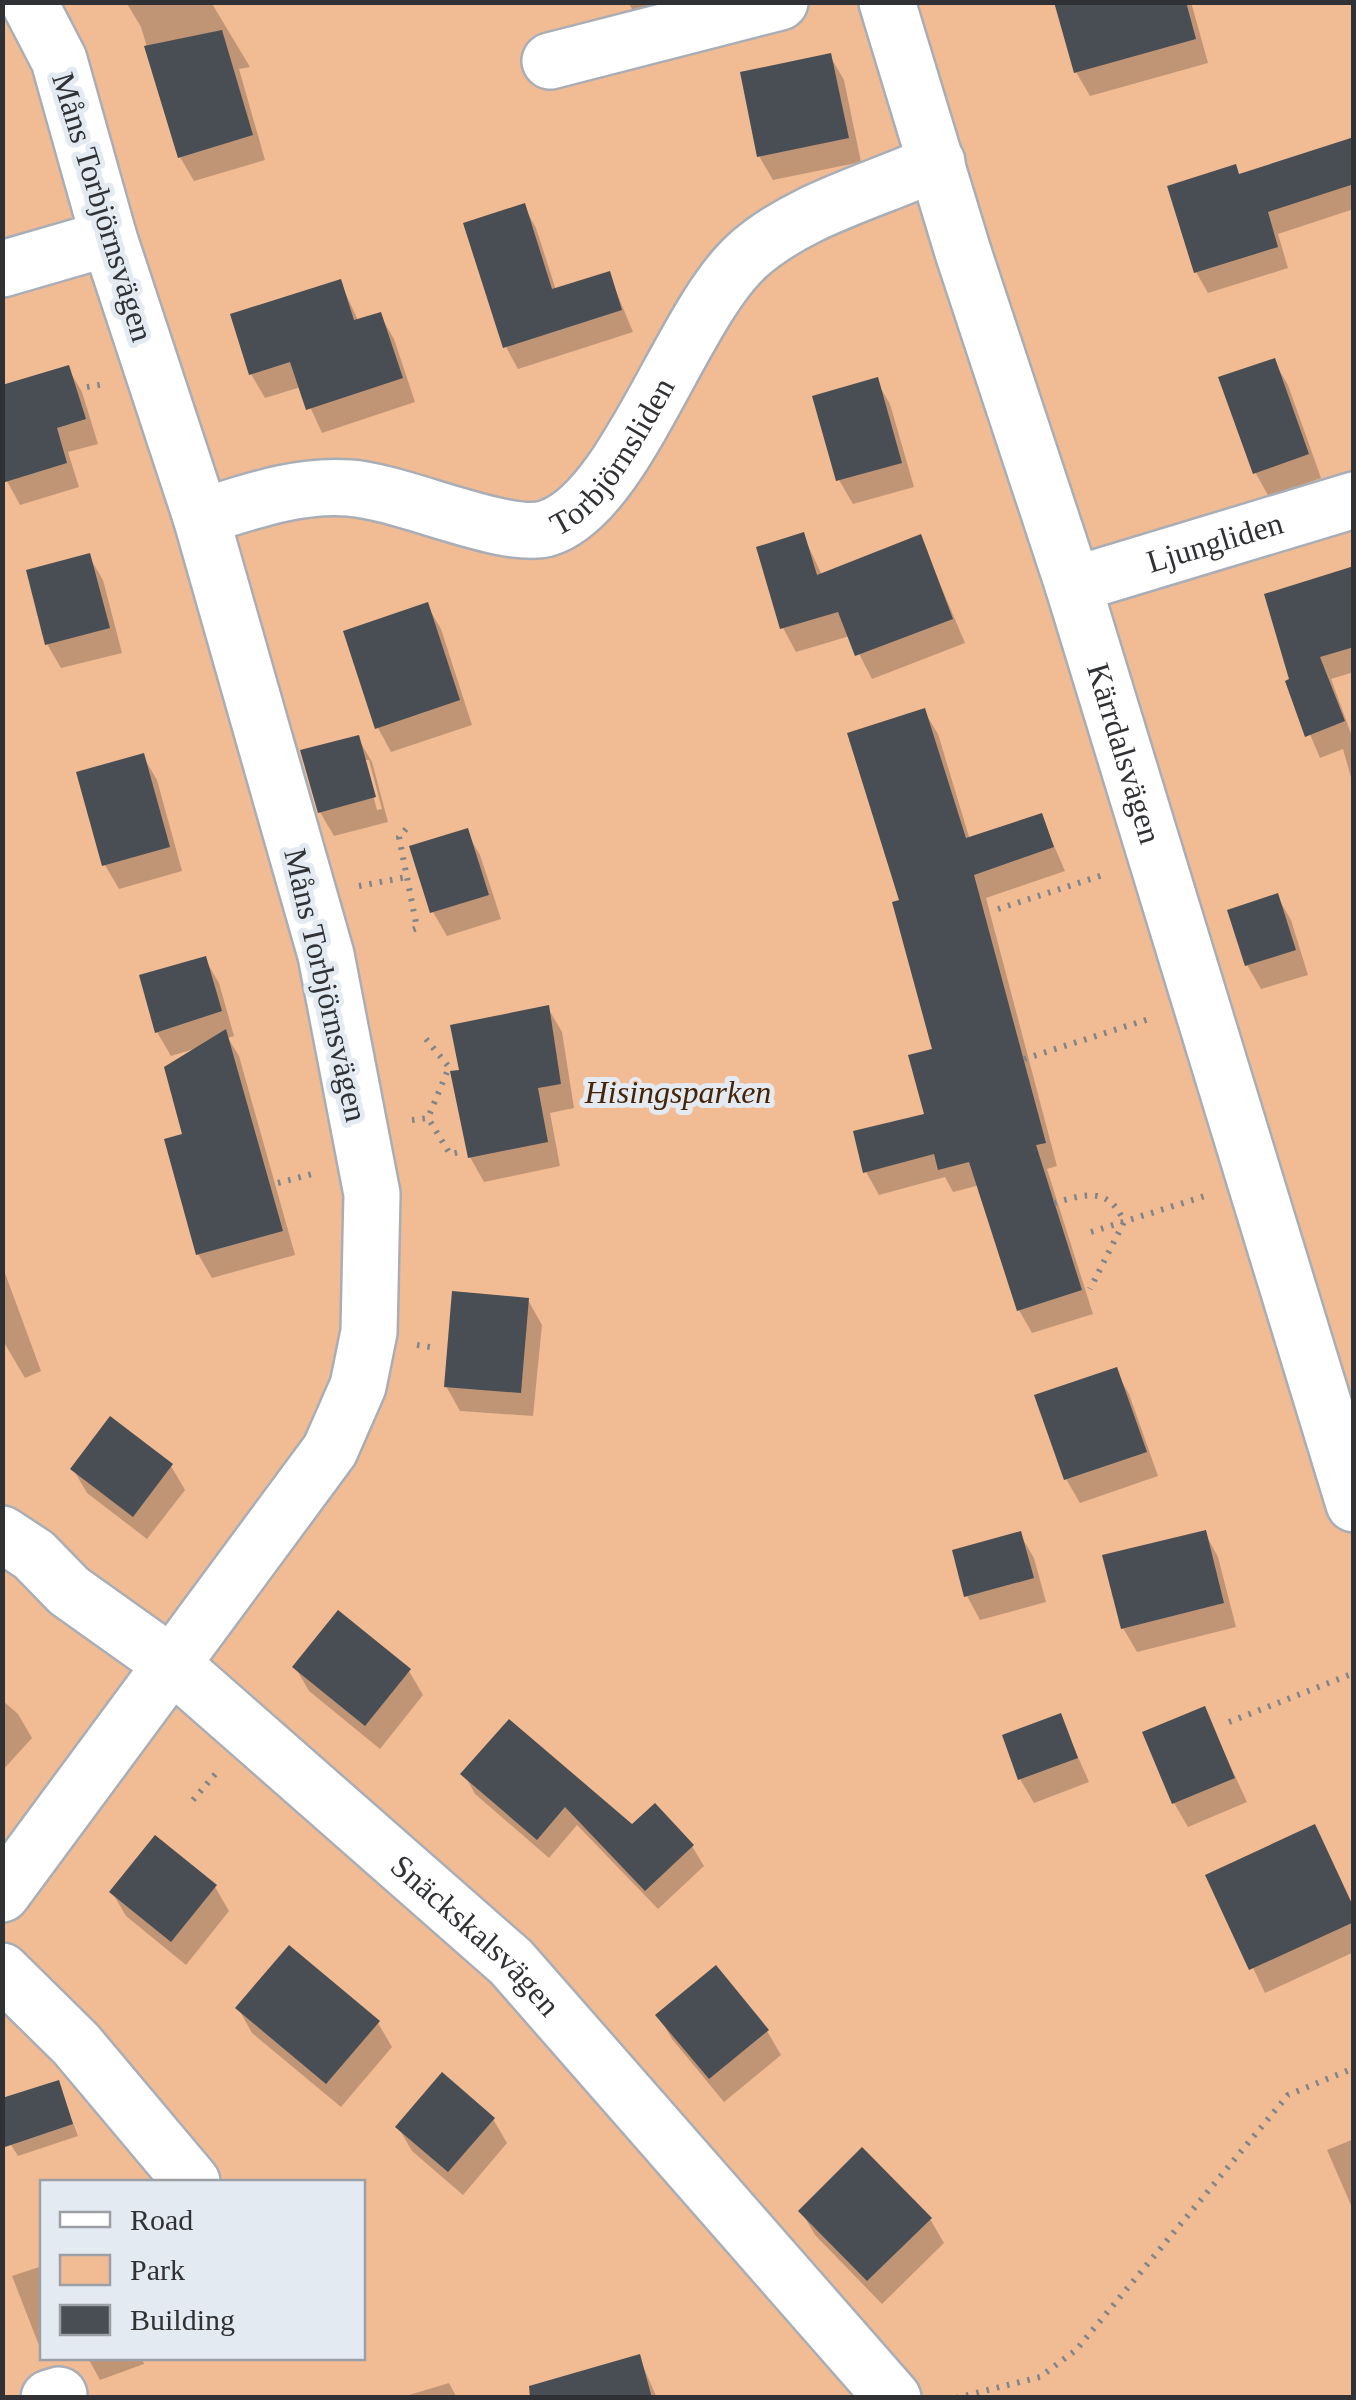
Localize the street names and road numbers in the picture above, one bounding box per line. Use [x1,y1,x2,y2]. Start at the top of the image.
street label: Måns Torbjörnsvägen [45,68,161,346]
street label: Torbjörnsliden [544,372,681,543]
street label: Ljungliden [1142,505,1287,580]
street label: Kärrdalsvägen [1080,659,1169,848]
street label: Måns Torbjörnsvägen [277,845,375,1125]
street label: Snäckskalsvägen [384,1847,568,2023]

